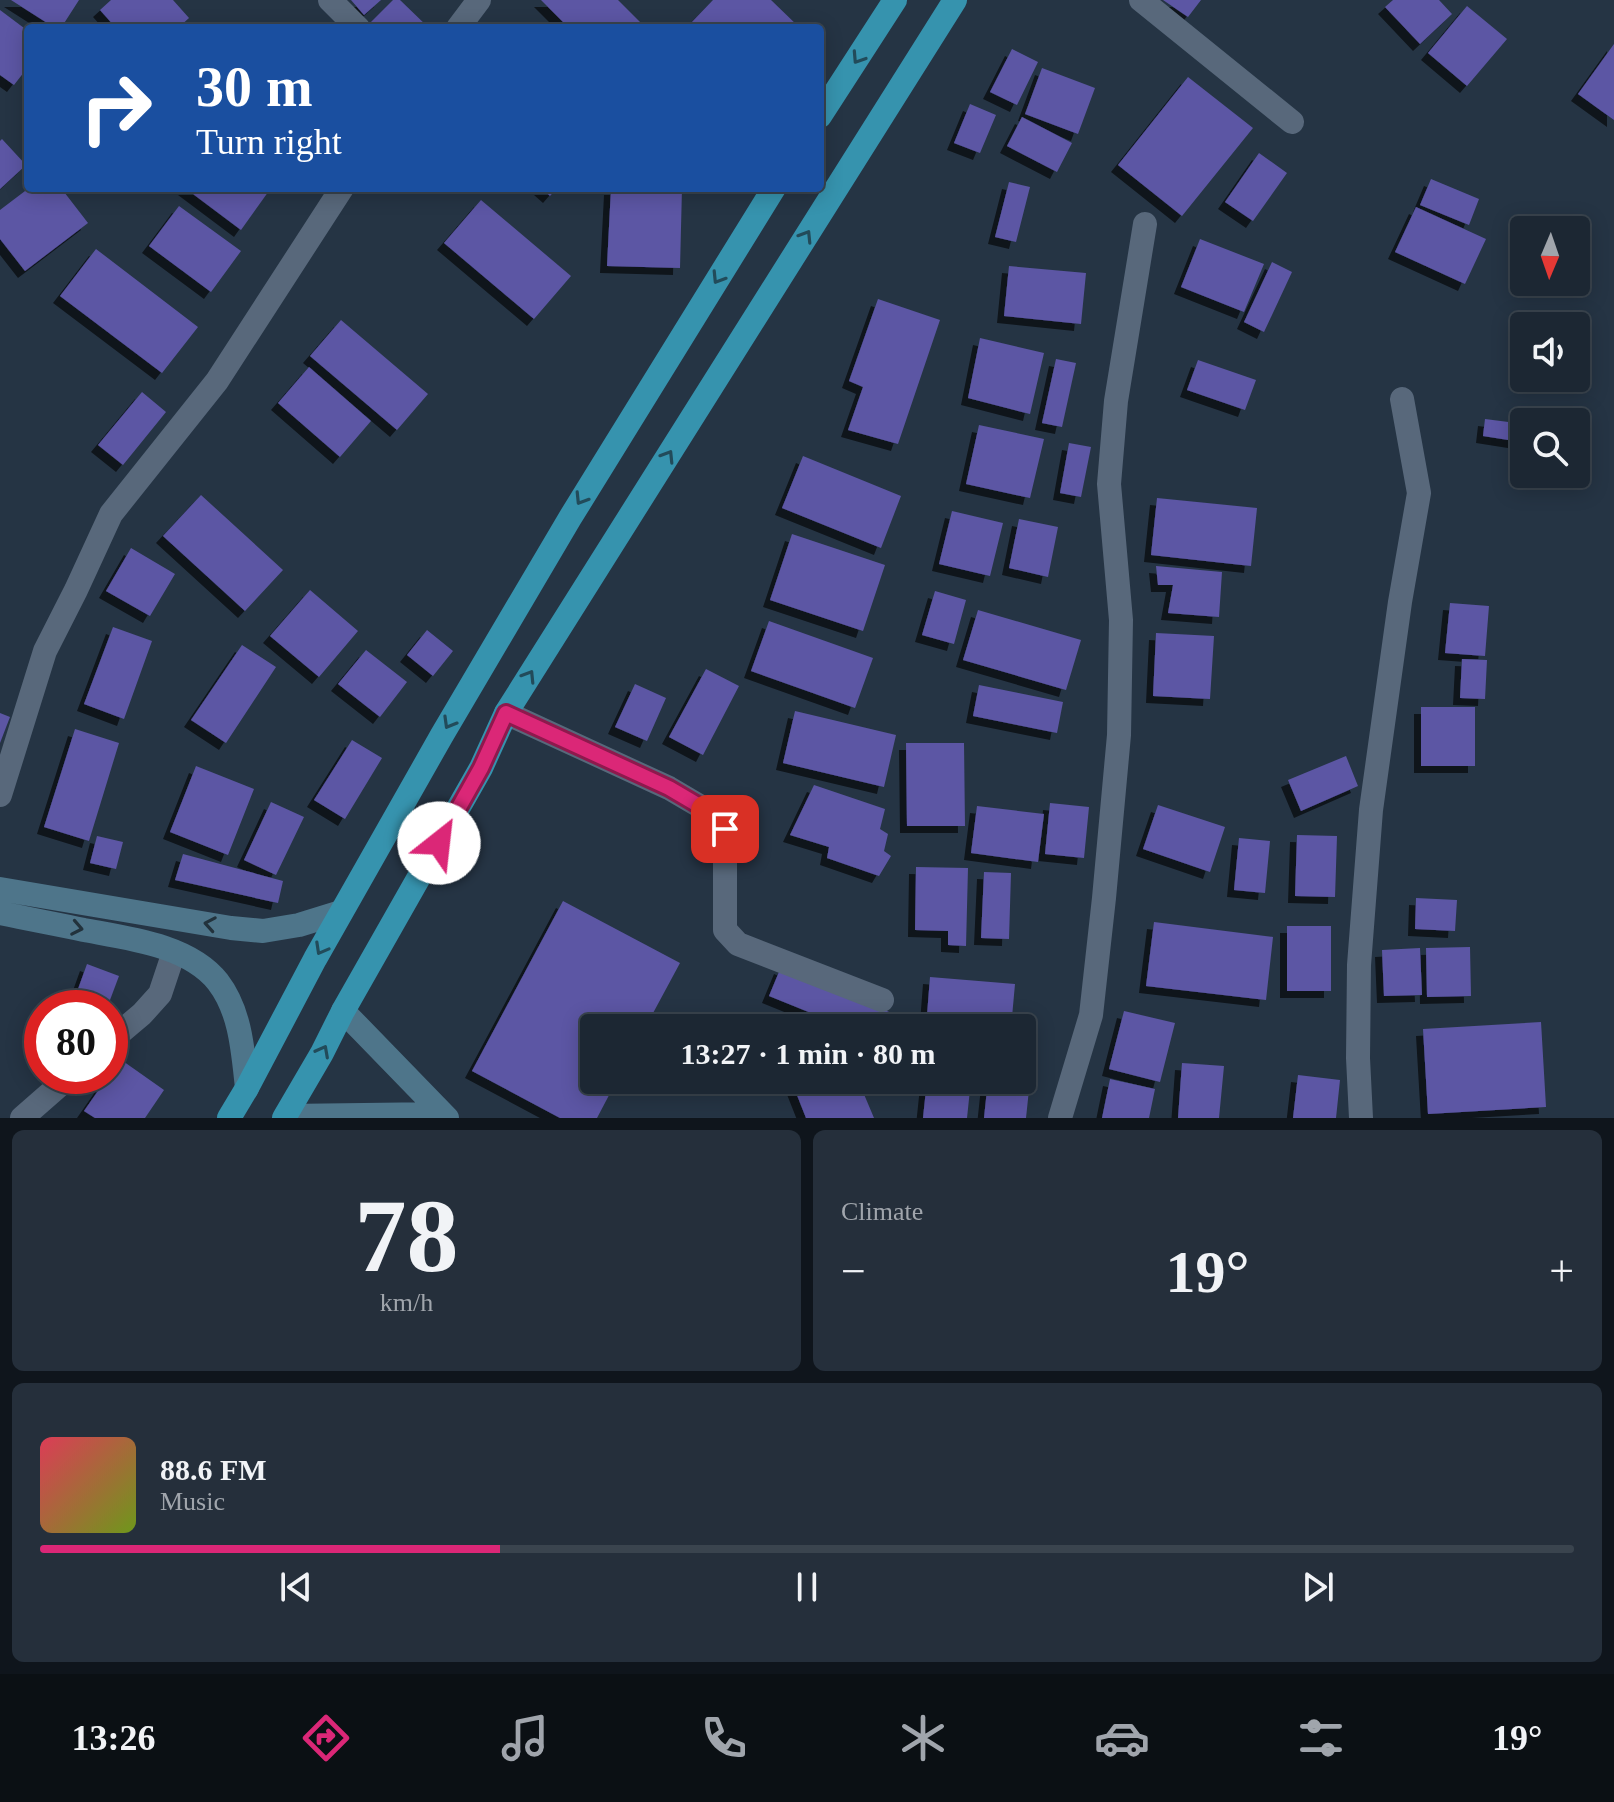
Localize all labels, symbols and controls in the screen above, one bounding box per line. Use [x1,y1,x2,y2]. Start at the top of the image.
one-way arrow [852,49,867,64]
icon: right [64,56,168,160]
text: 30 m [196,56,313,118]
text: Turn right [196,122,342,162]
north arrow [1510,216,1590,296]
map controls [1510,216,1590,488]
one-way arrow [796,230,811,244]
one-way arrow [713,269,728,284]
button: sound [1510,312,1590,392]
button: search [1510,408,1590,488]
one-way arrow [658,450,674,465]
one-way arrow [576,490,591,505]
one-way arrow [520,670,535,685]
one-way arrow [443,714,459,729]
pin [691,795,759,863]
position arrow [397,801,481,885]
icon: arrive [703,807,747,851]
one-way arrow [203,916,217,933]
one-way arrow [70,919,83,936]
one-way arrow [315,940,331,955]
speed limit sign: 80 [24,990,128,1094]
text: 13:27 · 1 min · 80 m [681,1037,936,1070]
one-way arrow [314,1044,329,1059]
text: 78 [355,1178,459,1293]
text: Climate [841,1197,923,1226]
text: 19° [1166,1239,1250,1305]
text: − [841,1247,866,1296]
text: + [1549,1247,1574,1296]
text: km/h [380,1288,433,1317]
text: 88.6 FM [160,1453,267,1486]
text: Music [160,1487,225,1516]
icon: previous [274,1565,318,1609]
icon: pause [785,1565,829,1609]
icon: next [1296,1565,1340,1609]
icon: directions [298,1710,354,1766]
icon: music [497,1710,553,1766]
icon: phone [696,1710,752,1766]
icon: climate [895,1710,951,1766]
icon: car [1094,1710,1150,1766]
icon: filters [1293,1710,1349,1766]
text: 13:26 [71,1718,155,1758]
text: 19° [1492,1718,1542,1758]

